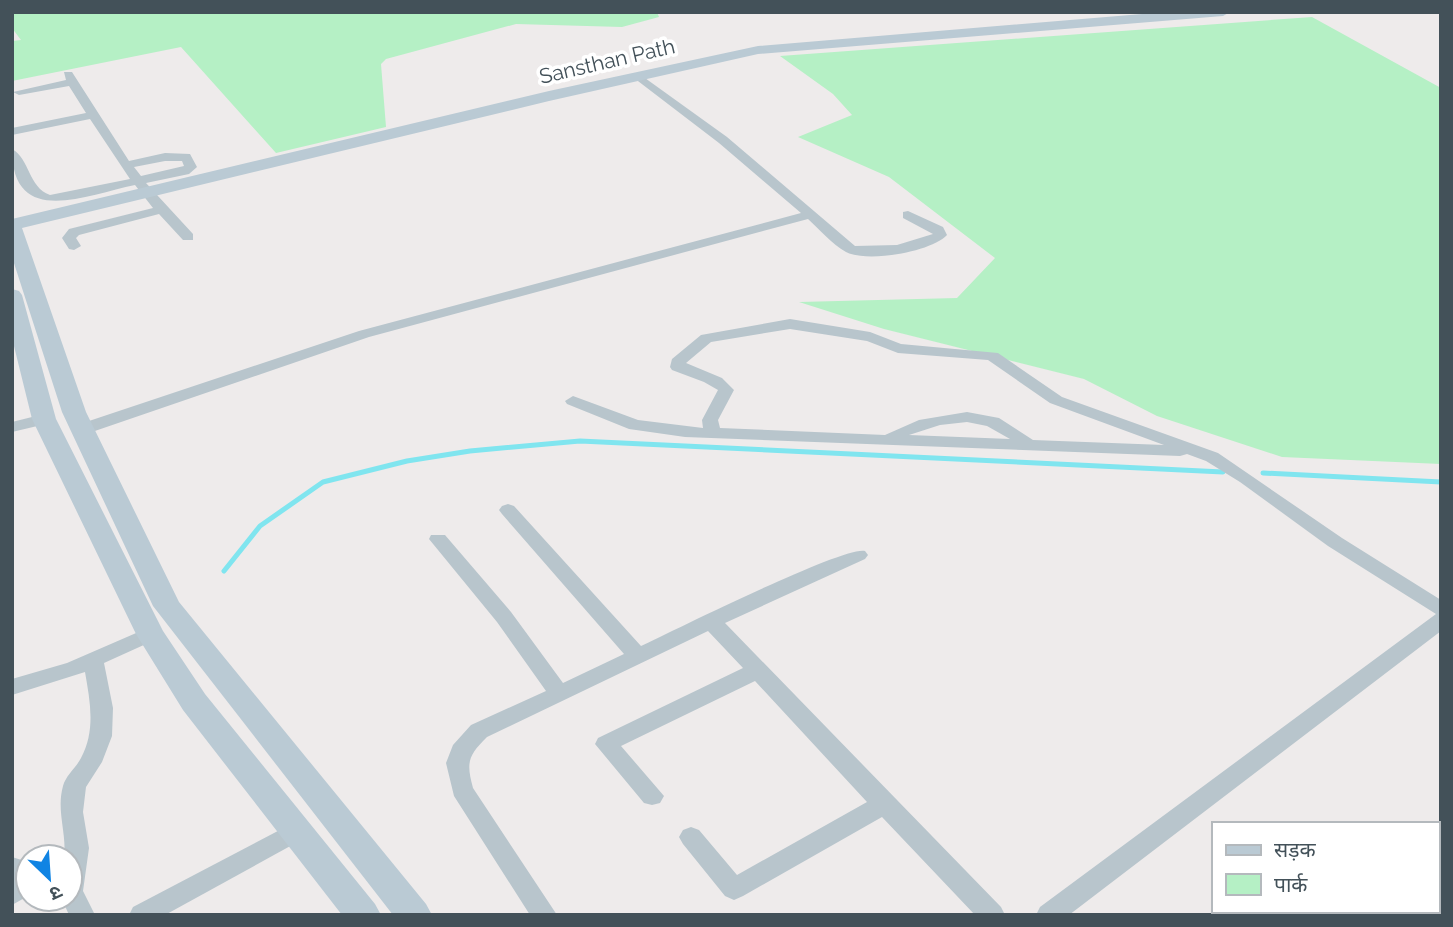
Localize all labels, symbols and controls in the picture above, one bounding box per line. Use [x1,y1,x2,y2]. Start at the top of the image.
street label: Sansthan Path [537,33,677,89]
legend [1212,822,1439,913]
text: सड़क [1274,837,1316,862]
north arrow [14,843,84,913]
text: पार्क [1274,872,1308,897]
text: उ [46,881,66,906]

